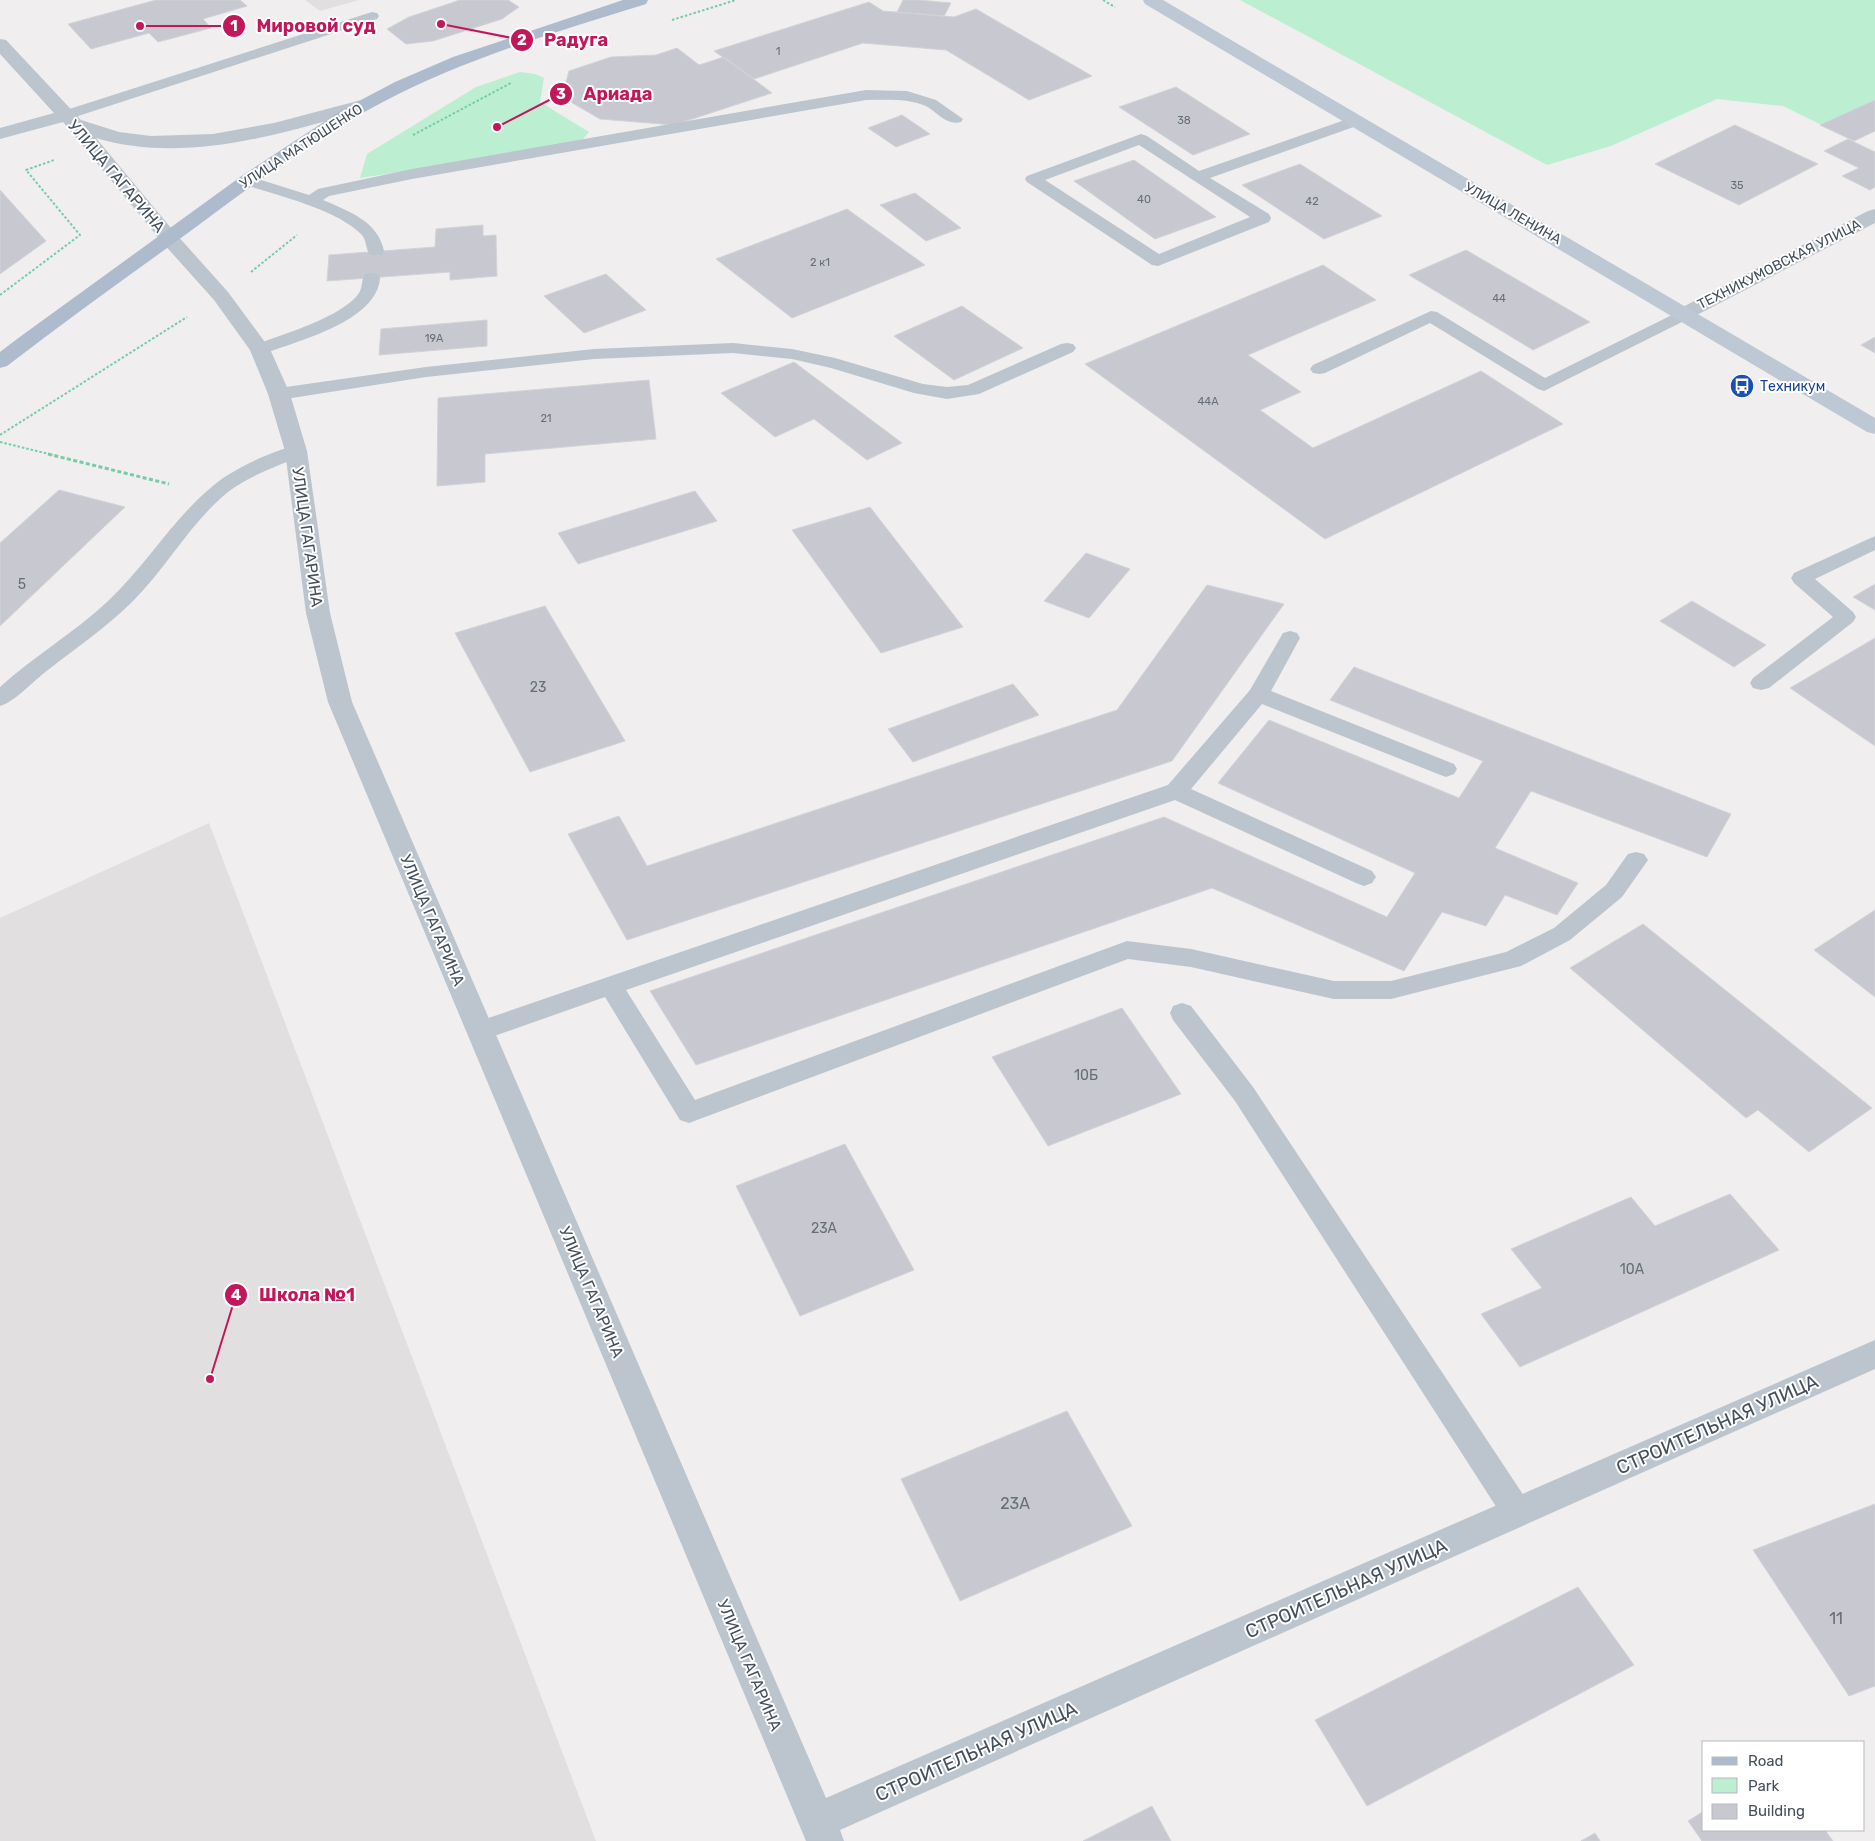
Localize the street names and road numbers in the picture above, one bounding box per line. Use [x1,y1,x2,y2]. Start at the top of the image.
street label: УЛИЦА МАТЮШЕНКО [237,100,366,192]
street label: УЛИЦА ГАГАРИНА [64,116,169,237]
street label: УЛИЦА ЛЕНИНА [1461,179,1565,248]
street label: ТЕХНИКУМОВСКАЯ УЛИЦА [1695,215,1864,313]
street label: УЛИЦА ГАГАРИНА [288,466,327,608]
street label: УЛИЦА ГАГАРИНА [396,852,469,989]
street label: УЛИЦА ГАГАРИНА [555,1224,628,1361]
street label: СТРОИТЕЛЬНАЯ УЛИЦА [1613,1369,1822,1479]
street label: СТРОИТЕЛЬНАЯ УЛИЦА [1242,1533,1451,1643]
street label: УЛИЦА ГАГАРИНА [713,1597,786,1734]
street label: СТРОИТЕЛЬНАЯ УЛИЦА [872,1696,1081,1806]

